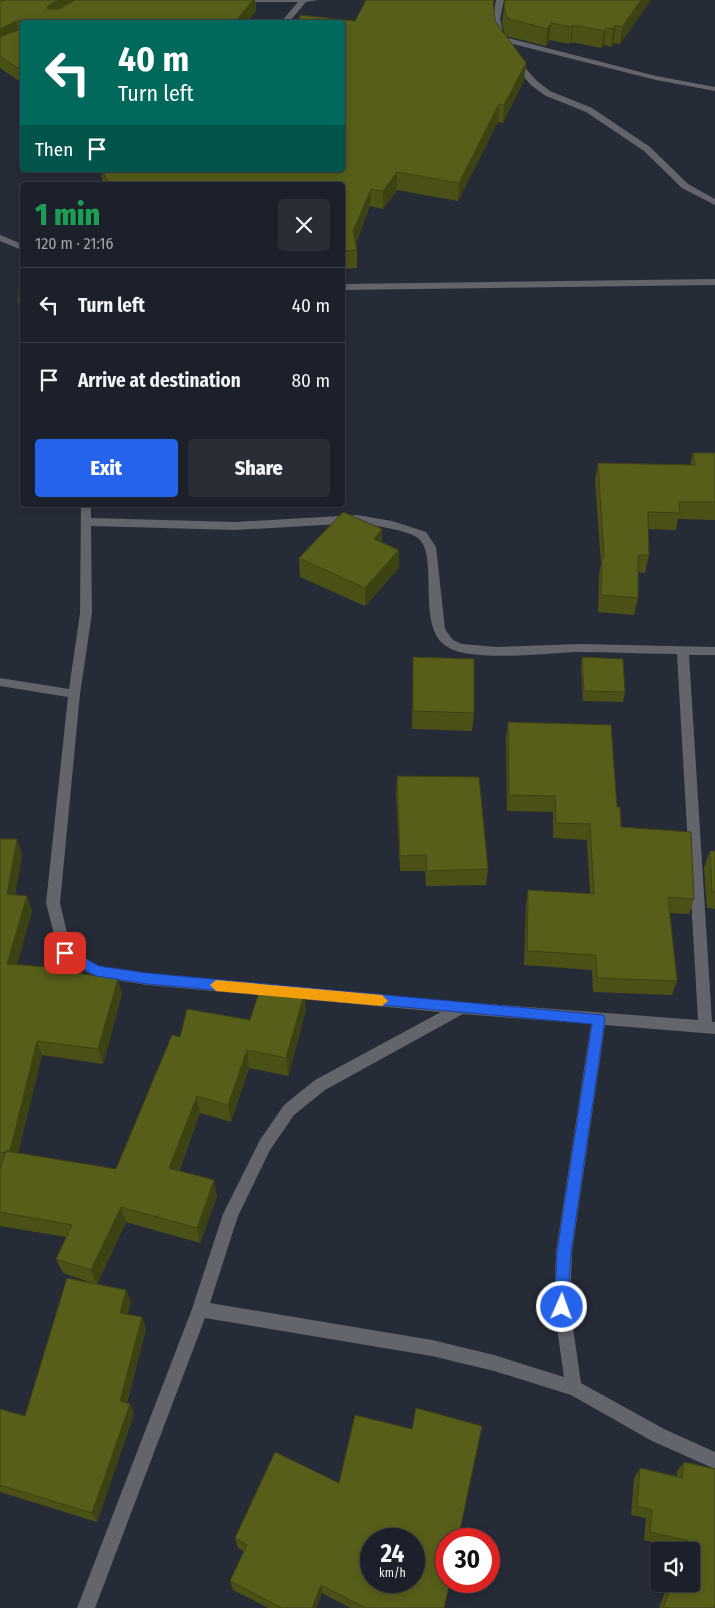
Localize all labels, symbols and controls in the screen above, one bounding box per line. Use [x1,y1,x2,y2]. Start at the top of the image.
text: 40 m [118,38,189,80]
icon: left [35,40,100,105]
text: Turn left [118,80,194,107]
icon: arrive [83,135,111,163]
text: Then [35,138,73,161]
text: 1 min [35,197,100,233]
button: close [278,199,330,251]
text: 120 m · 21:16 [35,234,113,253]
icon: left [35,291,63,319]
text: Turn left [78,294,145,317]
text: 40 m [292,294,330,317]
icon: arrive [35,366,63,394]
text: Arrive at destination [78,369,241,392]
text: 80 m [292,369,330,392]
button: Exit [35,439,178,497]
button: Share [188,439,330,497]
pin [44,932,86,974]
icon: arrive [51,939,79,967]
position arrow [535,1280,587,1332]
speed limit sign: 30 [435,1528,500,1593]
text: 24 [381,1539,404,1569]
map controls [650,1542,700,1592]
button: sound [650,1542,700,1592]
text: km/h [379,1566,406,1580]

